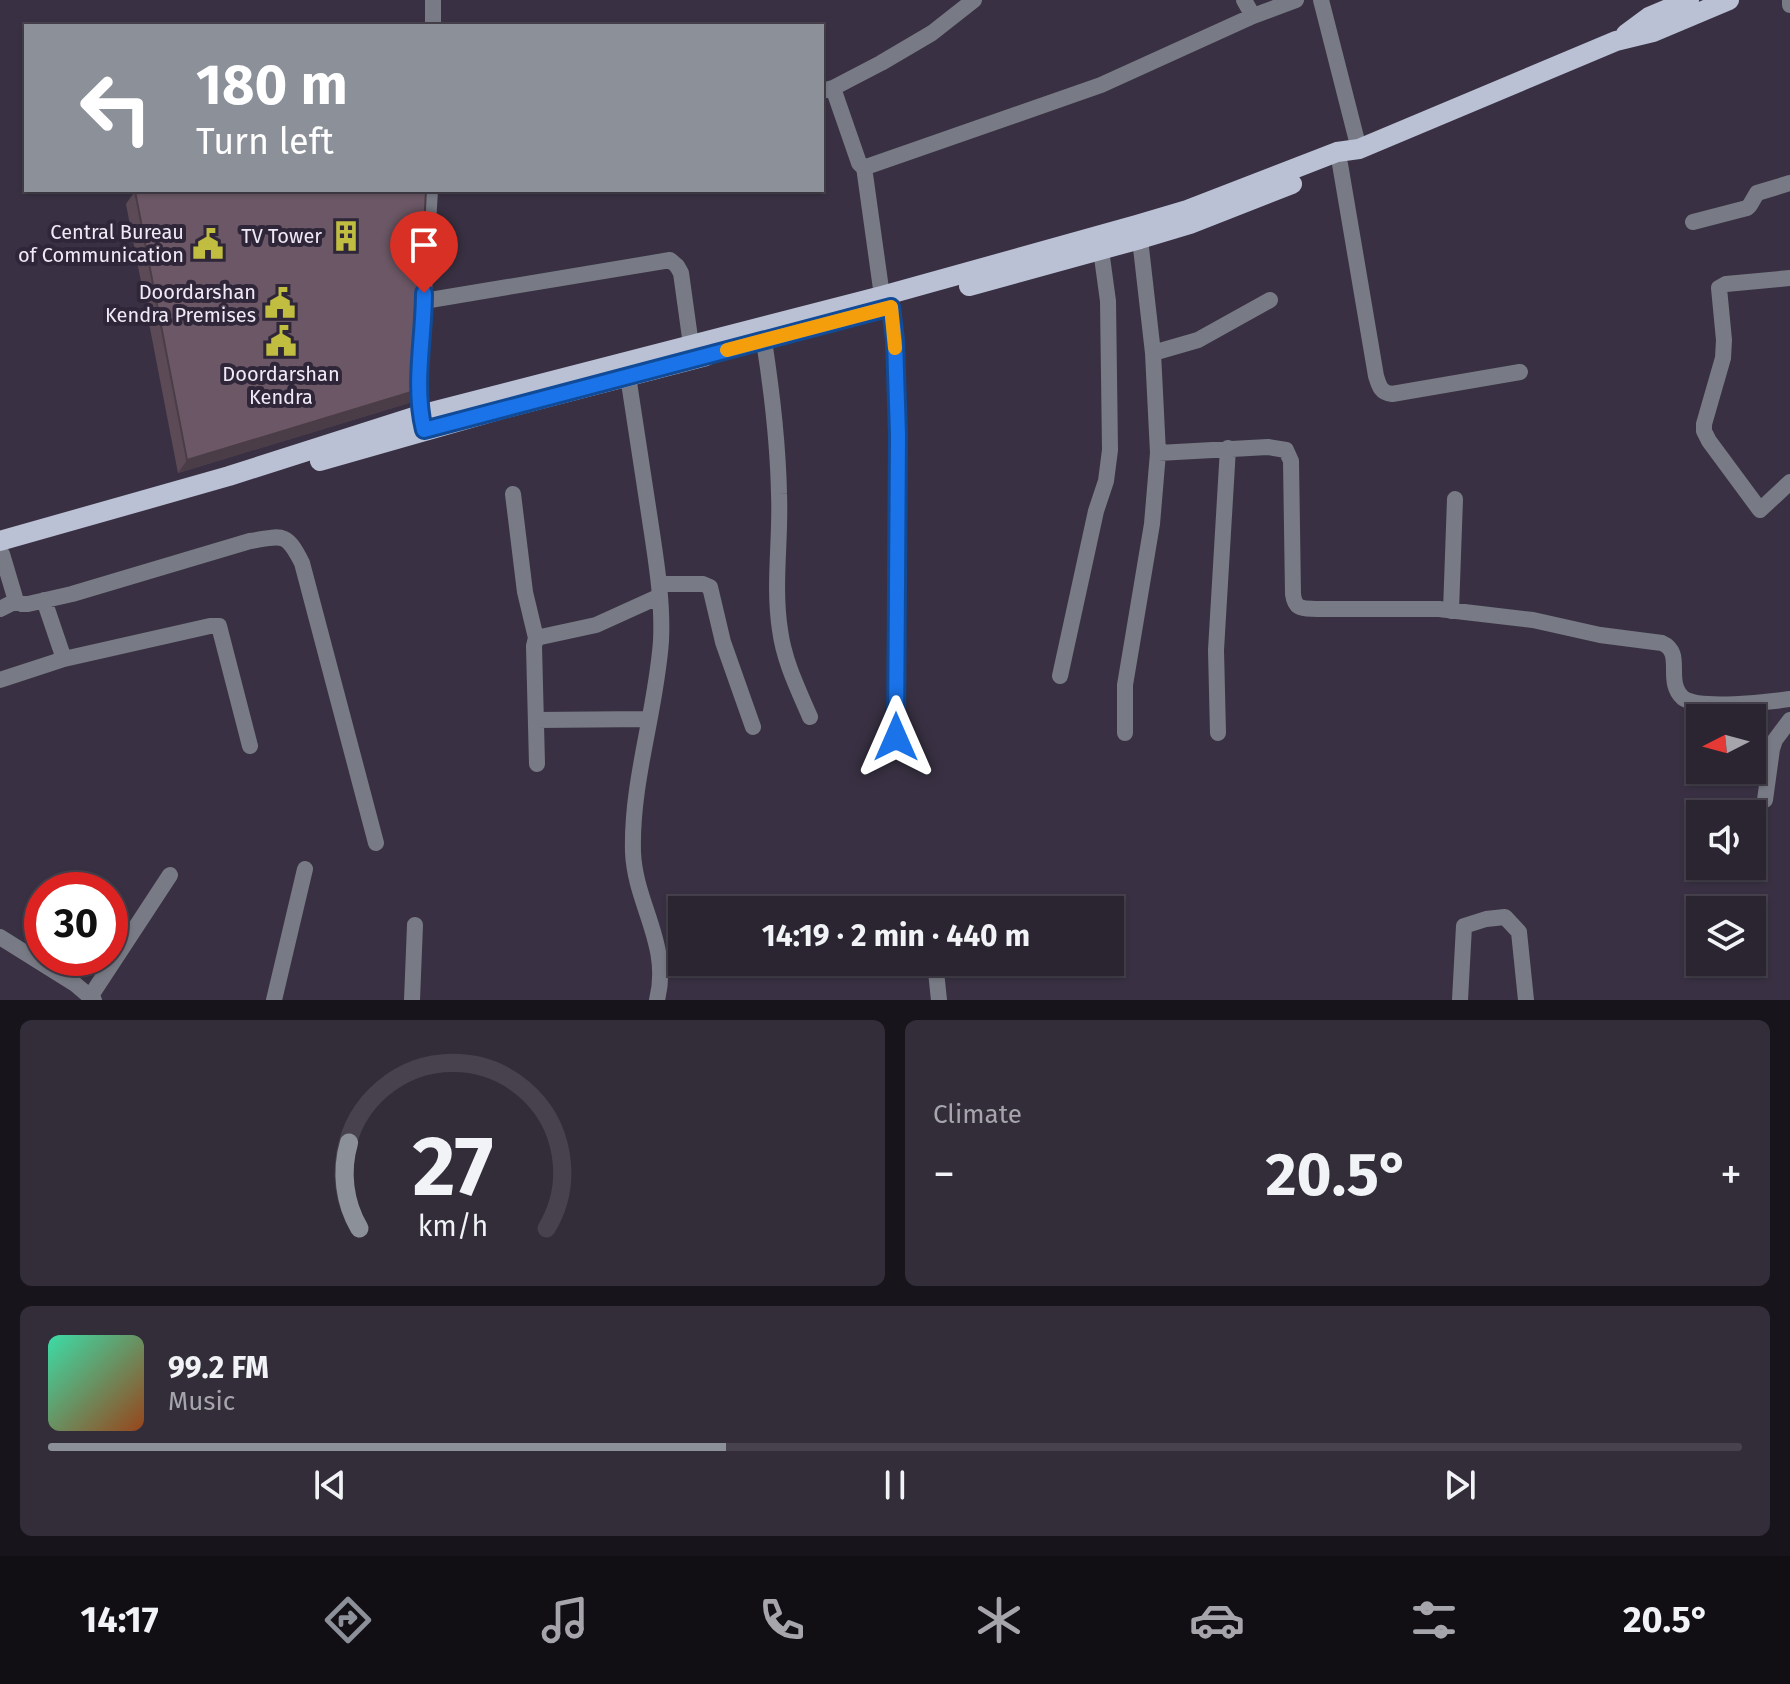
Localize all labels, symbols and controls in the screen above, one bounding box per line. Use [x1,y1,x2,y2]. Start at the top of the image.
text: 180 m [196,52,348,119]
icon: left [64,56,168,160]
text: Turn left [196,120,334,164]
pin [390,211,458,293]
building icon: TV Tower [329,219,363,253]
place label: Central Bureau of Communication [18,220,184,267]
icon: arrive [402,223,446,267]
place label: TV Tower [241,224,322,248]
public building icon: Central Bureau of Communication [191,227,225,261]
place label: Doordarshan Kendra Premises [105,280,256,327]
public building icon: Doordarshan Kendra Premises [263,286,297,320]
public building icon: Doordarshan Kendra [264,324,298,358]
place label: Doordarshan Kendra [222,362,340,409]
position arrow [854,695,938,779]
north arrow [1686,704,1766,784]
map controls [1686,704,1766,976]
button: sound [1686,800,1766,880]
speed limit sign: 30 [24,872,128,976]
button: layers [1686,896,1766,976]
text: 14:19 · 2 min · 440 m [762,918,1030,954]
text: Climate [933,1099,1022,1130]
text: 27 [412,1117,493,1217]
text: 20.5° [1266,1139,1409,1211]
text: − [933,1148,955,1201]
text: + [1720,1148,1742,1201]
text: km/h [417,1209,488,1244]
text: 99.2 FM [168,1350,269,1386]
text: Music [168,1386,235,1417]
icon: previous [308,1463,352,1507]
icon: pause [873,1463,917,1507]
icon: next [1438,1463,1482,1507]
icon: directions [320,1592,376,1648]
icon: music [537,1592,593,1648]
icon: phone [754,1592,810,1648]
icon: climate [971,1592,1027,1648]
icon: car [1189,1592,1245,1648]
icon: filters [1406,1592,1462,1648]
text: 14:17 [81,1598,159,1642]
text: 20.5° [1623,1598,1709,1642]

